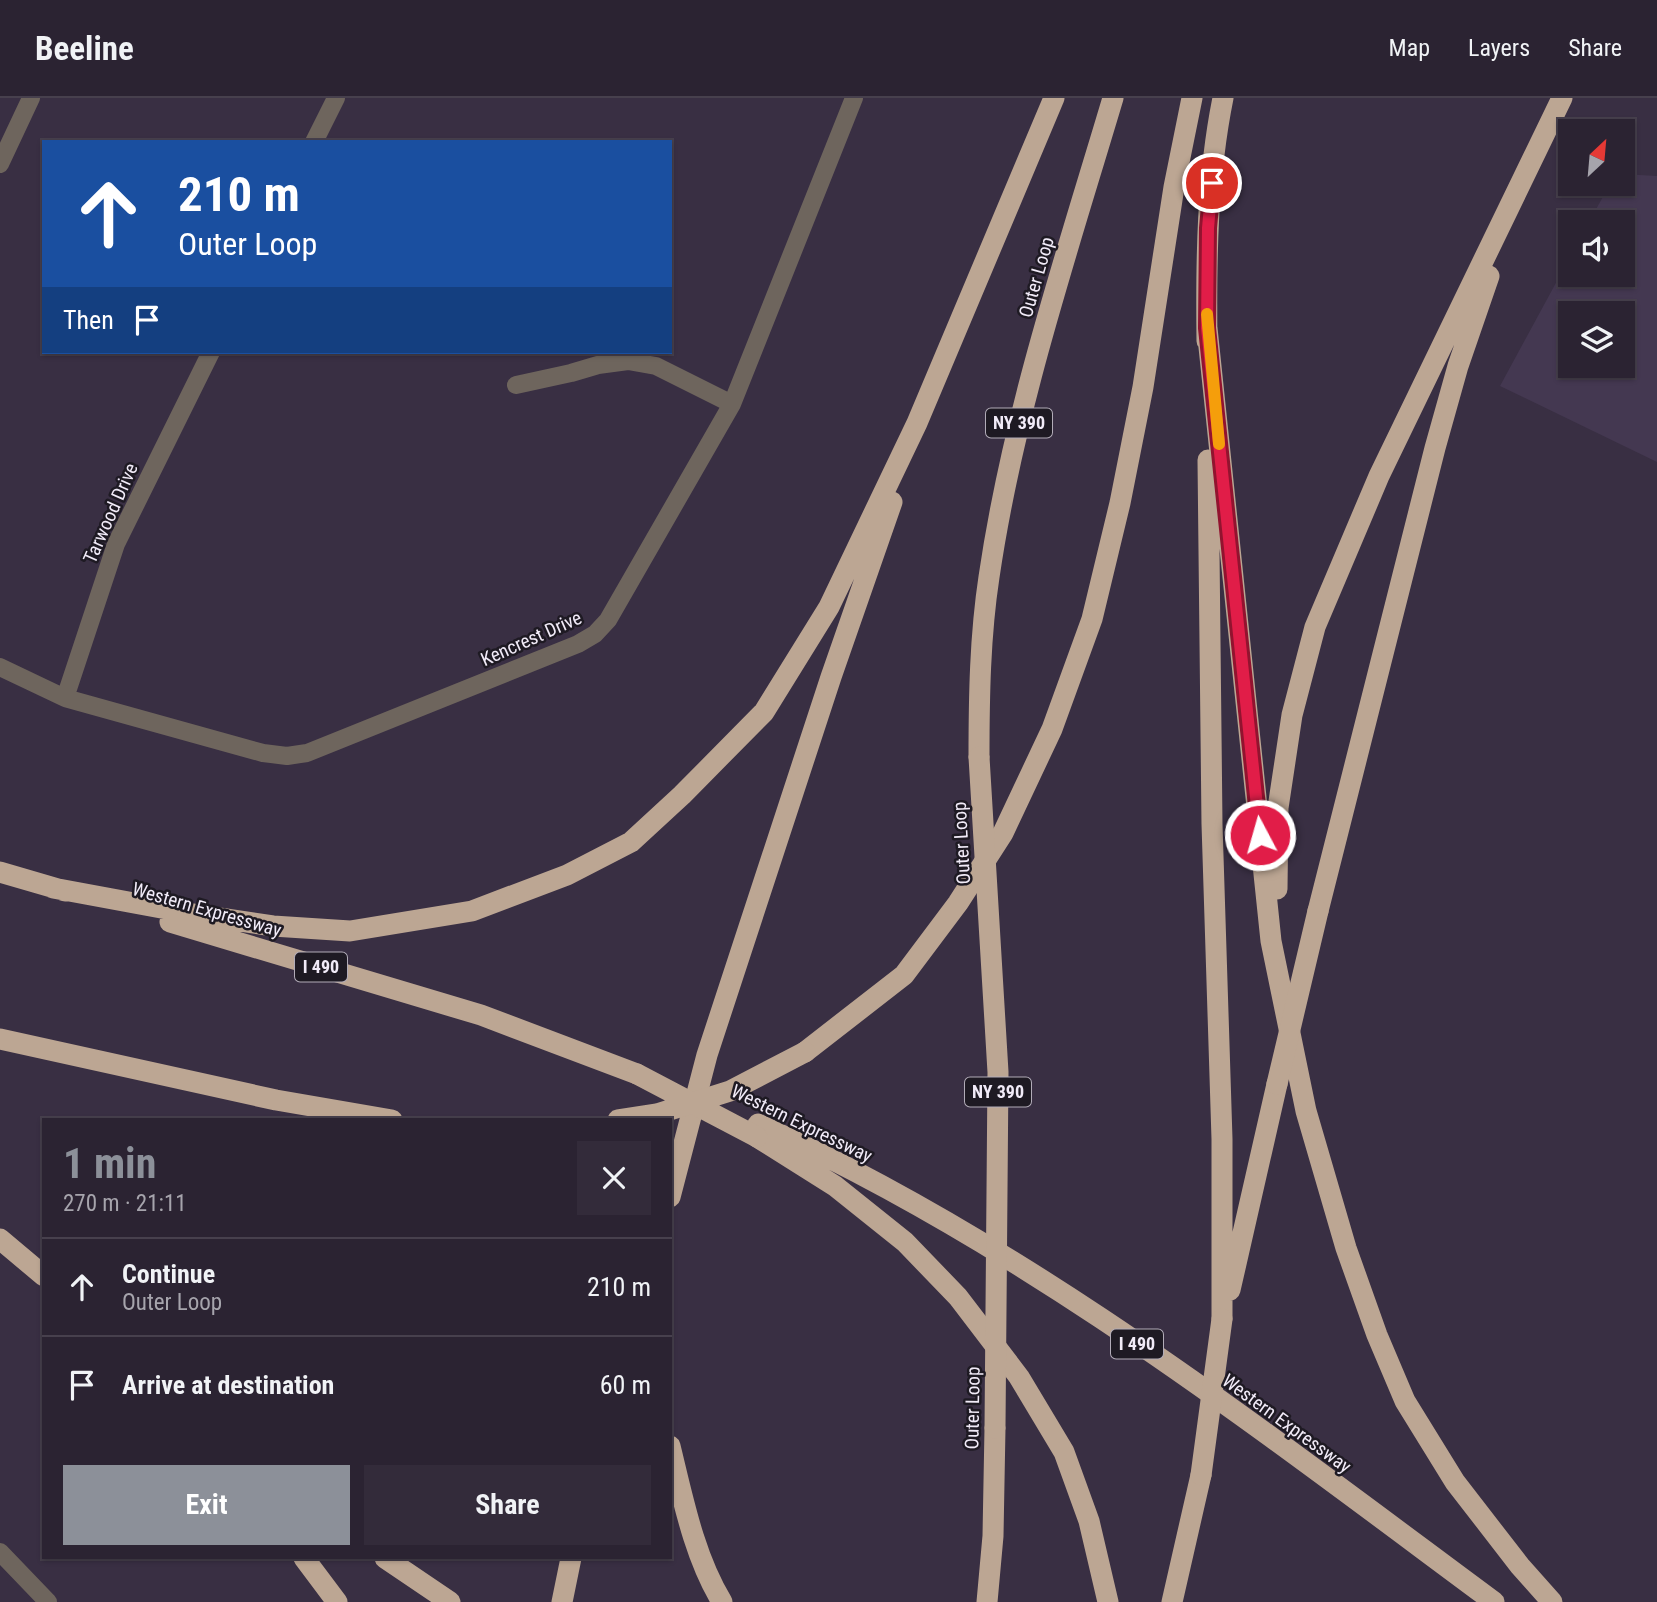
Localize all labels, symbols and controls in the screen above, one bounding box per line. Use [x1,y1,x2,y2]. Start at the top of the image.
text: Beeline [35,29,134,68]
text: Map [1389,34,1430,62]
text: Layers [1468,34,1530,62]
text: Share [1568,34,1622,62]
north arrow [1558,119,1634,196]
map controls [1558,119,1635,378]
pin [1182,153,1242,213]
icon: arrive [1193,164,1231,202]
text: 210 m [178,166,300,223]
icon: ahead [63,168,154,259]
button: sound [1558,210,1635,287]
text: Outer Loop [178,225,317,263]
street label: Outer Loop [1014,234,1059,320]
icon: arrive [128,301,166,339]
button: layers [1558,301,1635,378]
text: Then [63,305,114,335]
road number: NY 390 [986,408,1052,438]
street label: Tarwood Drive [78,460,143,567]
street label: Kencrest Drive [477,606,585,671]
position arrow [1223,798,1297,872]
street label: Outer Loop [948,801,975,885]
street label: Western Expressway [130,877,284,942]
road number: I 490 [295,952,347,982]
road number: NY 390 [965,1077,1031,1107]
street label: Western Expressway [728,1079,876,1168]
text: 1 min [63,1139,156,1188]
button: close [577,1141,651,1215]
text: 270 m · 21:11 [63,1190,187,1217]
text: Continue [122,1259,215,1289]
icon: ahead [63,1268,101,1306]
text: 210 m [587,1272,651,1302]
text: Outer Loop [122,1289,222,1316]
road number: I 490 [1111,1330,1163,1358]
icon: arrive [63,1366,101,1404]
street label: Outer Loop [960,1366,985,1450]
street label: Western Expressway [1218,1369,1356,1478]
text: Arrive at destination [122,1370,334,1400]
text: 60 m [600,1370,651,1400]
button: Exit [63,1465,350,1545]
button: Share [364,1465,651,1545]

